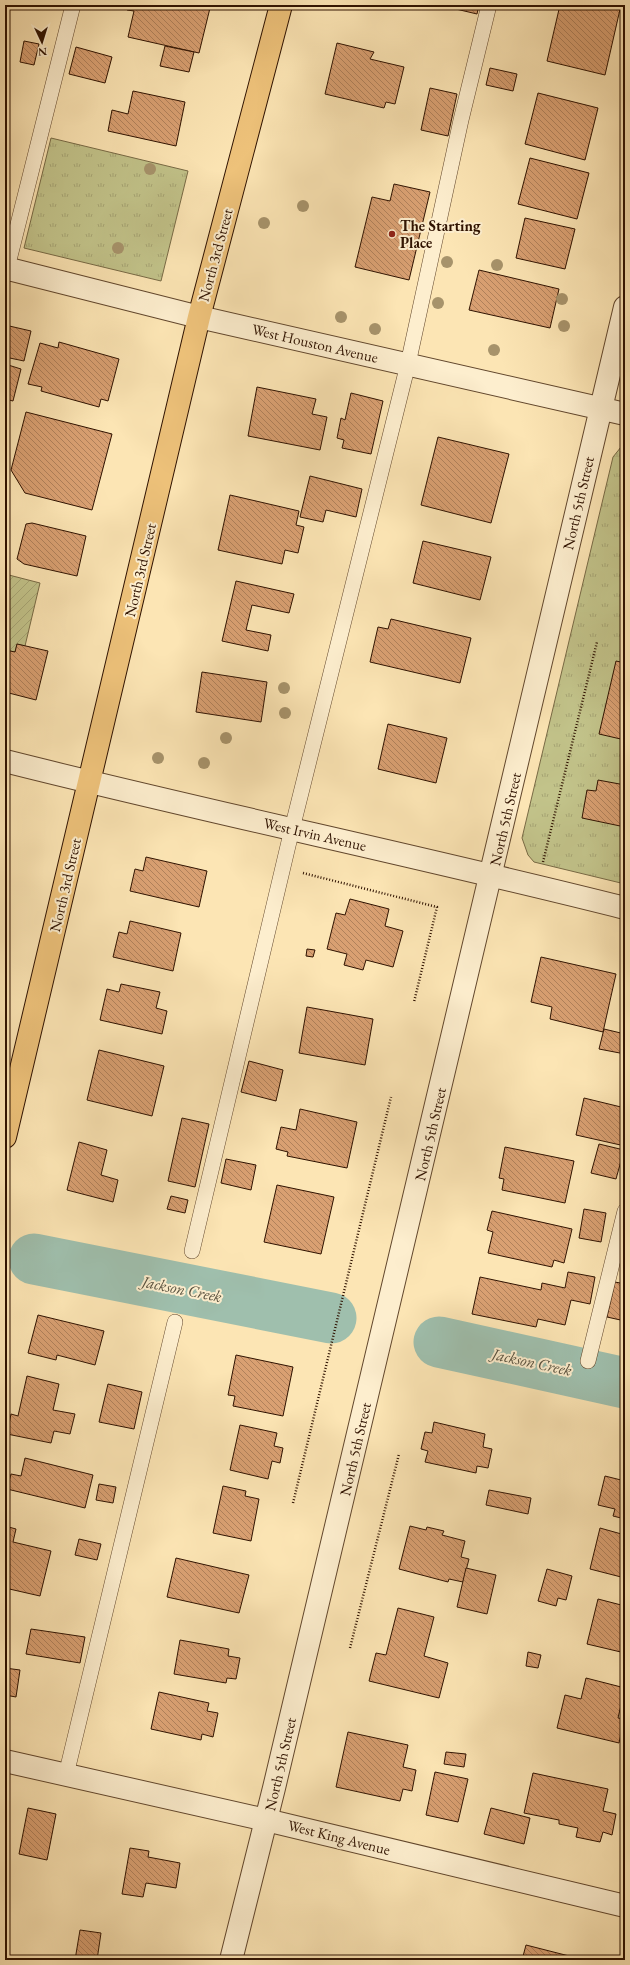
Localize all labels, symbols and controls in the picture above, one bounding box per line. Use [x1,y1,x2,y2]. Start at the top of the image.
north arrow [22,22,62,62]
text: N [38,45,48,59]
street label: North 3rd Street [193,206,237,304]
place label: The Starting Place [400,216,481,252]
marker: The Starting Place [387,229,397,239]
street label: West Houston Avenue [250,319,380,367]
street label: North 5th Street [558,454,598,552]
street label: North 3rd Street [120,521,160,619]
street label: North 5th Street [485,770,525,868]
street label: West Irvin Avenue [262,813,368,855]
street label: North 3rd Street [45,836,85,934]
street label: North 5th Street [410,1085,450,1183]
water label: Jackson Creek [137,1270,224,1307]
water label: Jackson Creek [487,1343,574,1381]
street label: North 5th Street [335,1400,375,1498]
street label: North 5th Street [260,1715,300,1813]
street label: West King Avenue [286,1815,392,1859]

